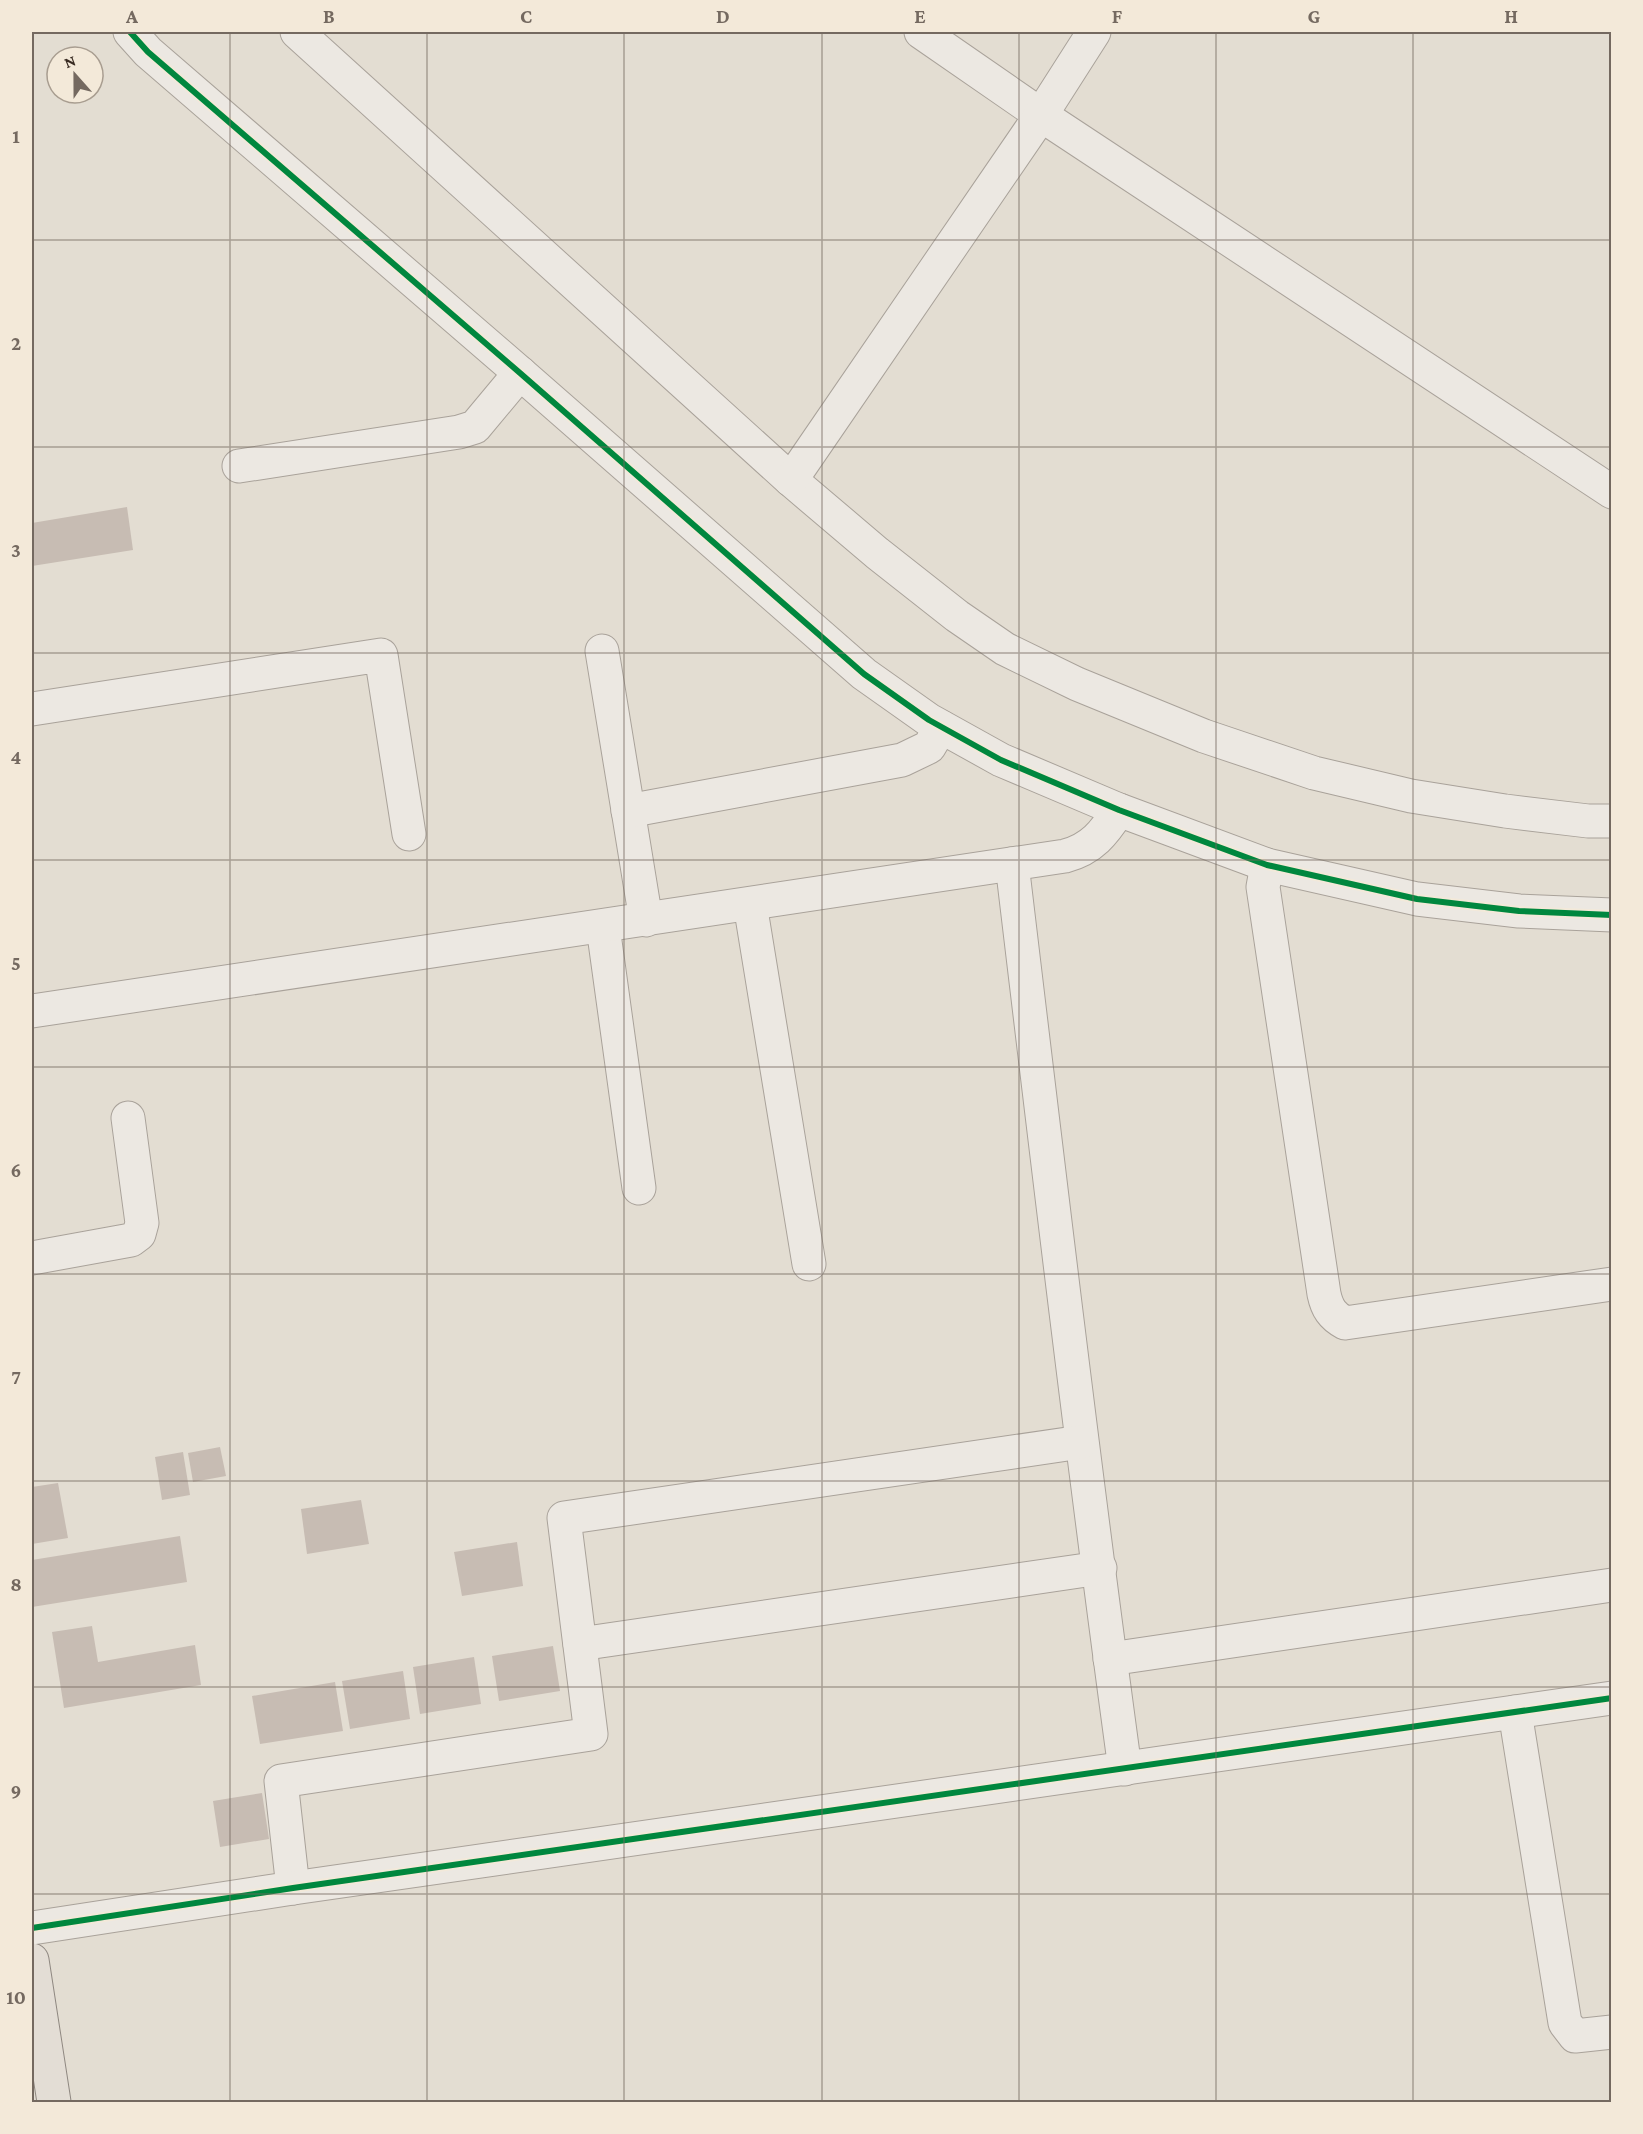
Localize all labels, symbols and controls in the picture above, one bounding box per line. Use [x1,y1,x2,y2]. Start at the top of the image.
text: A [125,5,139,27]
text: B [323,5,335,27]
text: C [520,5,532,27]
text: D [716,5,730,27]
text: E [914,5,926,27]
text: F [1112,5,1123,27]
text: G [1308,5,1321,27]
text: H [1504,5,1518,27]
north arrow [45,45,105,105]
text: N [62,52,78,71]
text: 1 [12,125,20,147]
text: 2 [11,332,21,354]
text: 3 [11,539,21,561]
text: 4 [11,746,22,768]
text: 5 [11,952,21,974]
text: 6 [11,1159,21,1181]
text: 7 [11,1366,21,1388]
text: 8 [10,1573,22,1595]
text: 9 [11,1780,21,1802]
text: 10 [6,1986,26,2008]

